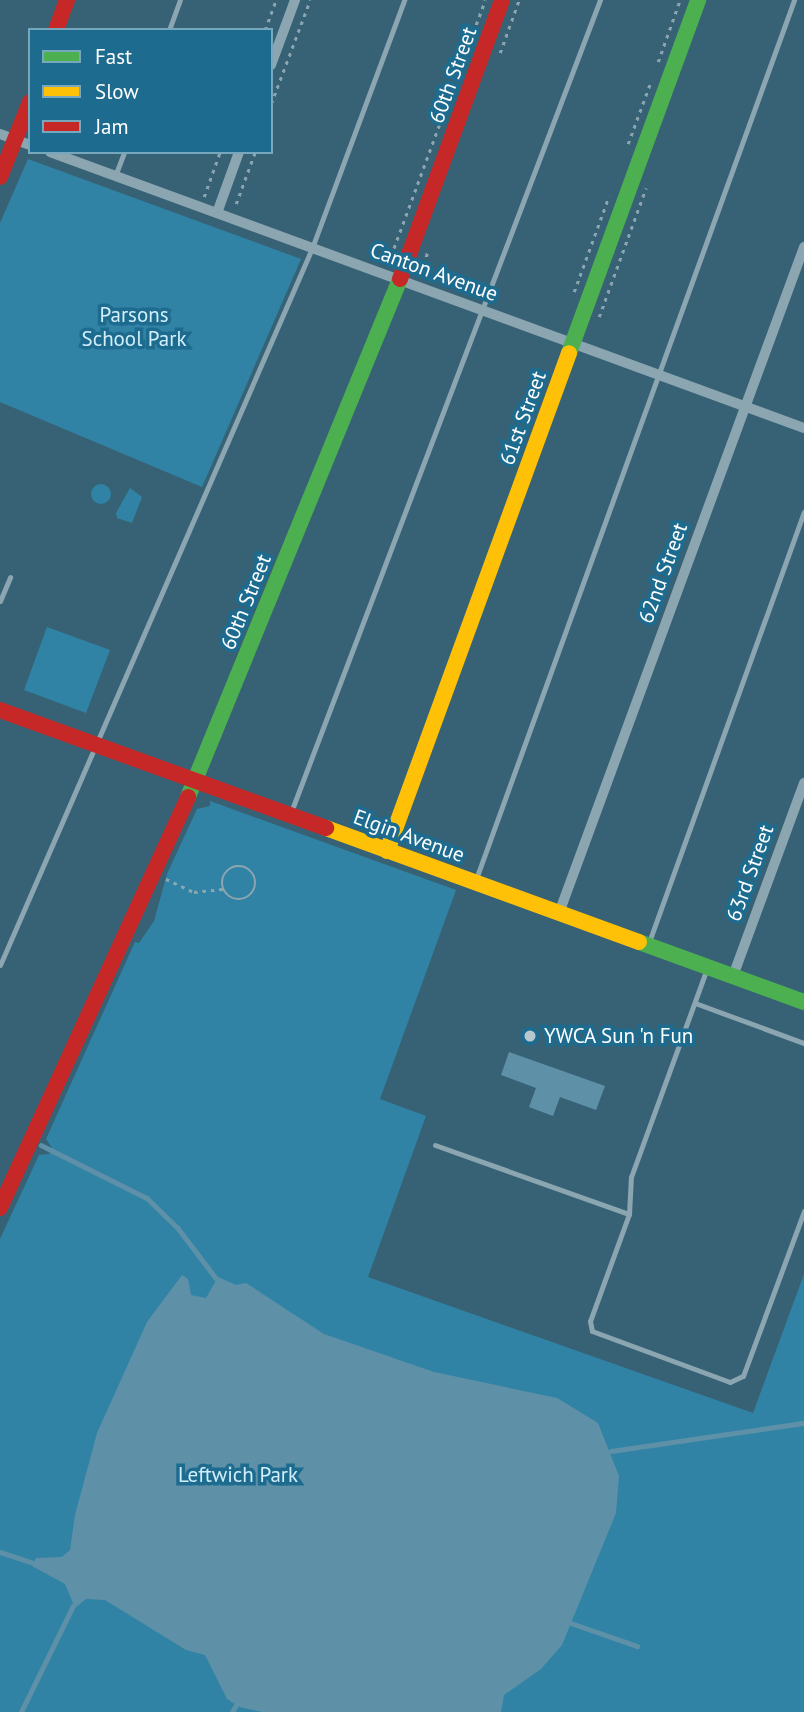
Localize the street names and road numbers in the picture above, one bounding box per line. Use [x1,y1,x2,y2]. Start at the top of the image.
street label: 60th Street [424,23,482,127]
street label: Canton Avenue [367,237,501,307]
street label: 61st Street [494,368,552,468]
street label: 62nd Street [633,519,693,627]
street label: 60th Street [215,551,277,653]
street label: Elgin Avenue [350,804,468,868]
street label: 63rd Street [721,821,779,925]

